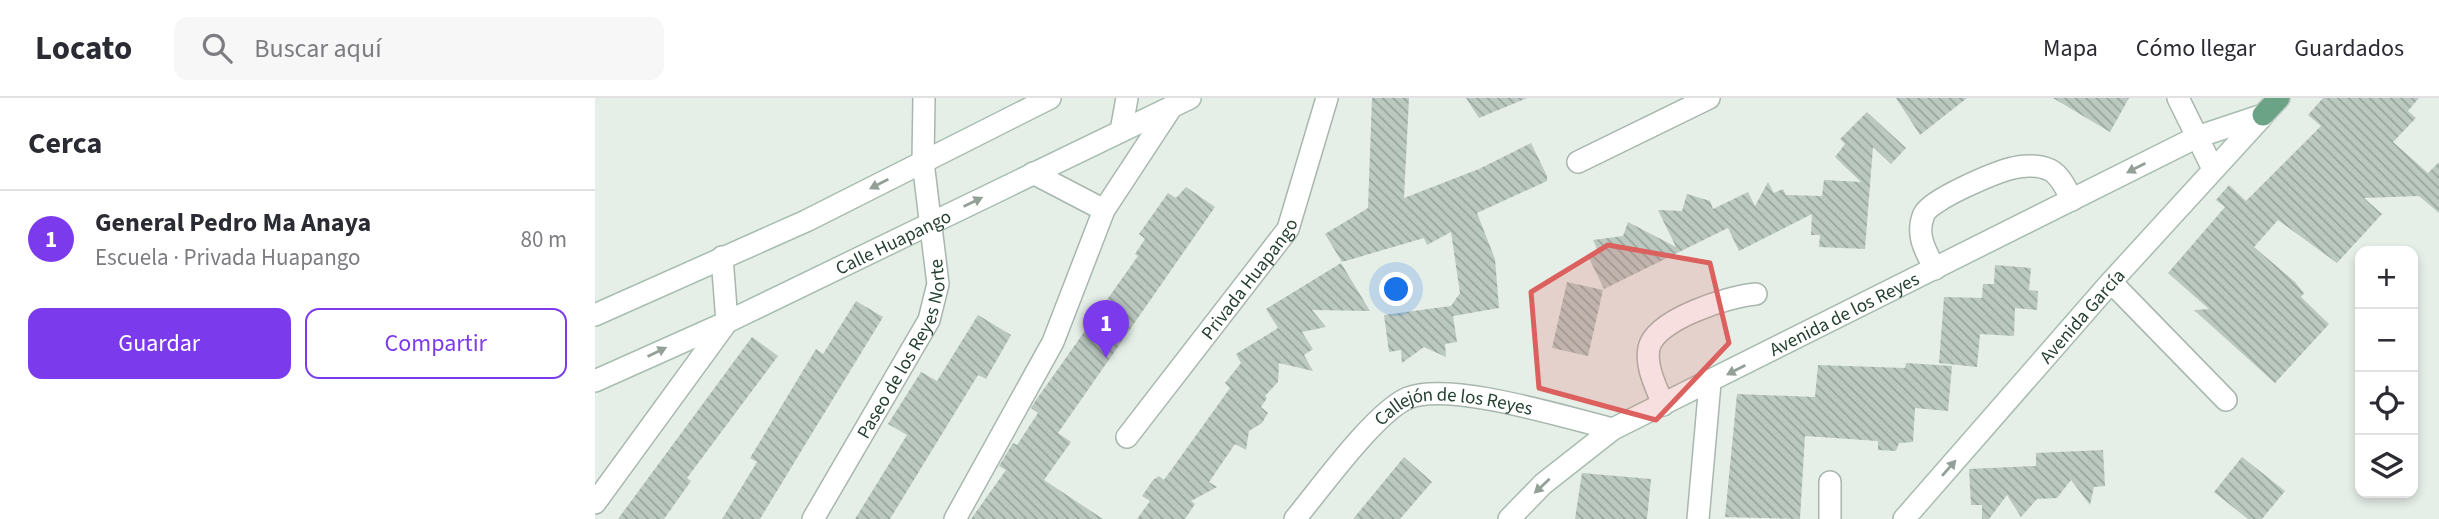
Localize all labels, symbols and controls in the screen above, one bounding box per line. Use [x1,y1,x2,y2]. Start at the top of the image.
search box [174,17,664,80]
text: Locato [35,25,132,72]
icon: search [198,29,236,67]
text: Buscar aquí [254,30,382,67]
text: Mapa [2043,31,2098,66]
text: Cómo llegar [2136,31,2256,66]
text: Guardados [2294,31,2404,66]
text: Cerca [28,122,102,165]
one-way arrow [2126,162,2146,174]
one-way arrow [869,179,889,190]
one-way arrow [963,196,983,208]
text: General Pedro Ma Anaya [95,204,371,241]
street label: Calle Huapango [831,204,956,283]
street label: Privada Huapango [1195,216,1305,346]
text: 1 [45,223,57,256]
text: 80 m [520,223,567,256]
text: Escuela · Privada Huapango [95,241,361,274]
map controls [2355,246,2418,498]
button: + [2355,246,2418,309]
street label: Paseo de los Reyes Norte [851,257,953,444]
street label: Avenida García [2034,263,2132,370]
street label: Avenida de los Reyes [1765,266,1924,364]
your location [1379,272,1413,306]
pin: 1 [1083,300,1129,358]
button: Guardar [28,308,291,379]
button: Compartir [305,308,567,379]
button: − [2355,309,2418,372]
one-way arrow [647,347,667,358]
one-way arrow [1726,365,1746,376]
button: locate [2355,372,2418,435]
street label: Callejón de los Reyes [1368,382,1535,433]
button: layers [2355,435,2418,498]
one-way arrow [1941,459,1956,476]
one-way arrow [1534,477,1551,493]

